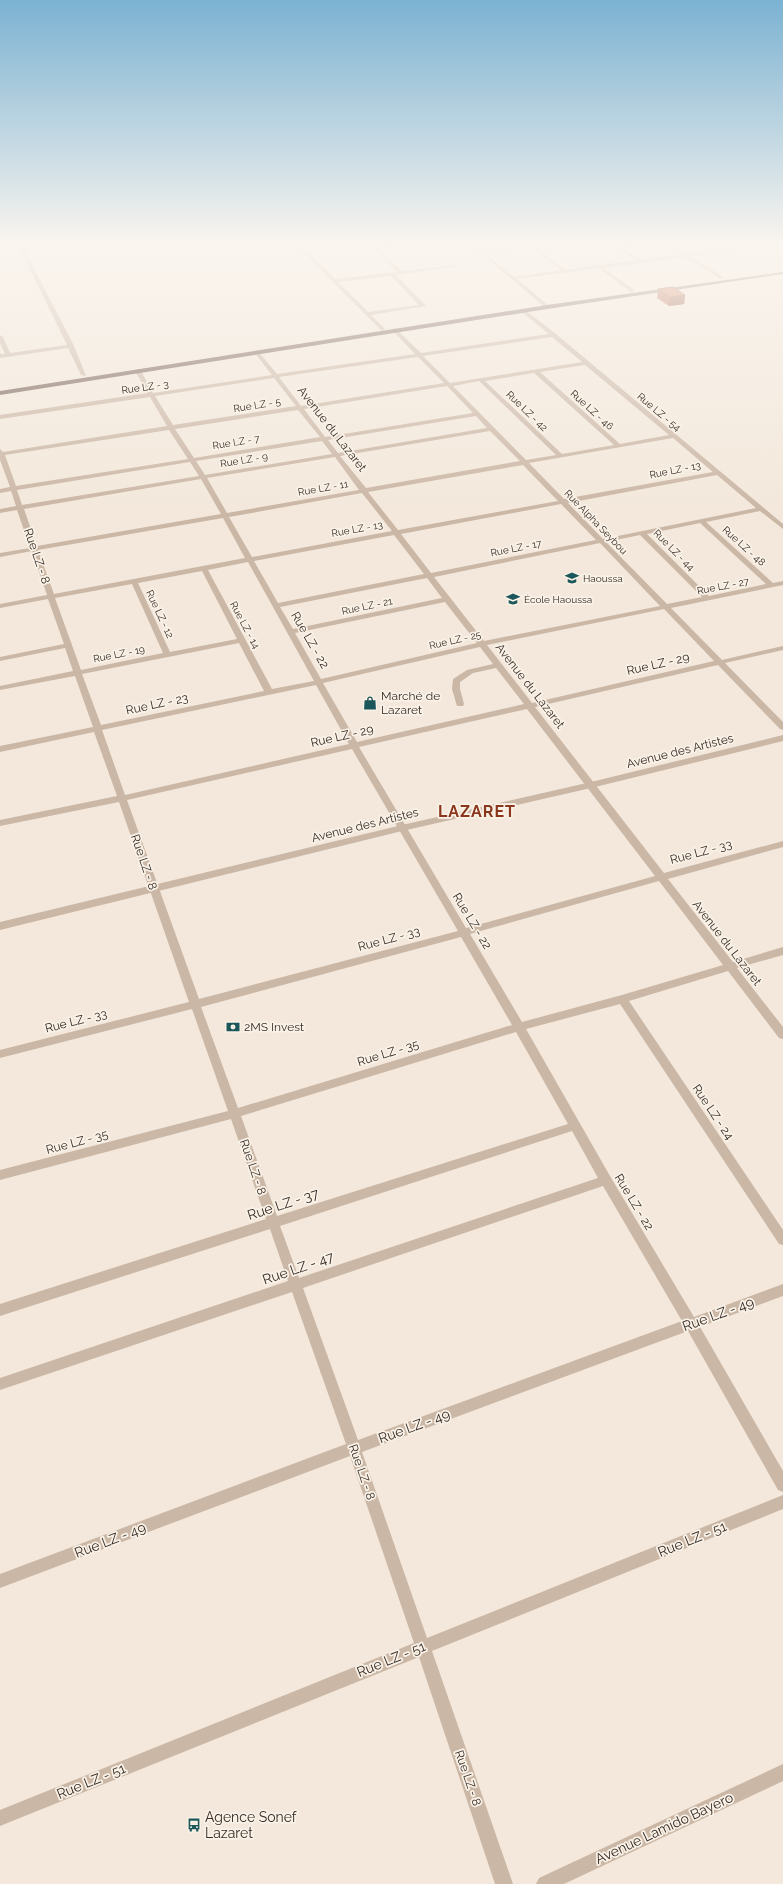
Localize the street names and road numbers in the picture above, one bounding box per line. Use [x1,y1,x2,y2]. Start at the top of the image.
street label: Rue LZ - 3 [121,378,169,396]
street label: Avenue du Lazaret [295,384,369,474]
street label: Rue LZ - 46 [568,388,616,432]
street label: Rue LZ - 42 [504,389,550,433]
street label: Rue LZ - 54 [635,391,683,434]
street label: Rue LZ - 5 [233,396,282,414]
street label: Rue LZ - 7 [212,433,261,451]
street label: Rue LZ - 9 [219,451,269,469]
street label: Rue LZ - 13 [648,460,702,480]
street label: Rue LZ - 11 [297,478,350,498]
street label: Rue Alpha Seybou [562,488,630,557]
street label: Rue LZ - 13 [331,519,383,539]
street label: Rue LZ - 48 [720,524,768,568]
street label: Rue LZ - 8 [21,526,53,586]
street label: Rue LZ - 44 [651,527,697,573]
street label: Rue LZ - 17 [490,538,543,558]
street label: Rue LZ - 27 [696,575,751,596]
street label: Rue LZ - 12 [144,588,176,640]
street label: Rue LZ - 21 [341,595,394,617]
street label: Rue LZ - 14 [228,599,262,651]
street label: Rue LZ - 22 [288,609,332,671]
street label: Rue LZ - 25 [428,629,483,651]
street label: Avenue du Lazaret [493,641,567,731]
street label: Rue LZ - 19 [92,644,146,664]
street label: Rue LZ - 29 [625,650,691,678]
street label: Rue LZ - 23 [125,691,189,717]
street label: Rue LZ - 29 [309,722,375,750]
street label: Avenue des Artistes [625,731,735,771]
street label: Avenue des Artistes [310,805,420,845]
street label: Rue LZ - 8 [128,832,160,892]
street label: Rue LZ - 33 [669,837,733,867]
street label: Rue LZ - 22 [450,890,494,952]
street label: Avenue du Lazaret [690,898,764,988]
street label: Rue LZ - 33 [357,924,421,954]
street label: Rue LZ - 33 [43,1007,109,1035]
street label: Rue LZ - 35 [356,1037,421,1069]
street label: Rue LZ - 24 [689,1082,737,1143]
street label: Rue LZ - 35 [44,1127,110,1157]
street label: Rue LZ - 8 [237,1137,269,1197]
street label: Rue LZ - 22 [612,1171,656,1233]
street label: Rue LZ - 37 [245,1185,321,1223]
street label: Rue LZ - 47 [260,1248,336,1288]
street label: Rue LZ - 49 [680,1294,756,1334]
street label: Rue LZ - 49 [376,1406,452,1446]
street label: Rue LZ - 8 [346,1442,378,1502]
street label: Rue LZ - 51 [655,1518,729,1560]
street label: Rue LZ - 49 [72,1519,148,1561]
street label: Rue LZ - 51 [354,1638,428,1680]
street label: Rue LZ - 8 [452,1748,484,1808]
street label: Rue LZ - 51 [54,1760,128,1802]
street label: Avenue Lamido Bayero [593,1789,735,1867]

